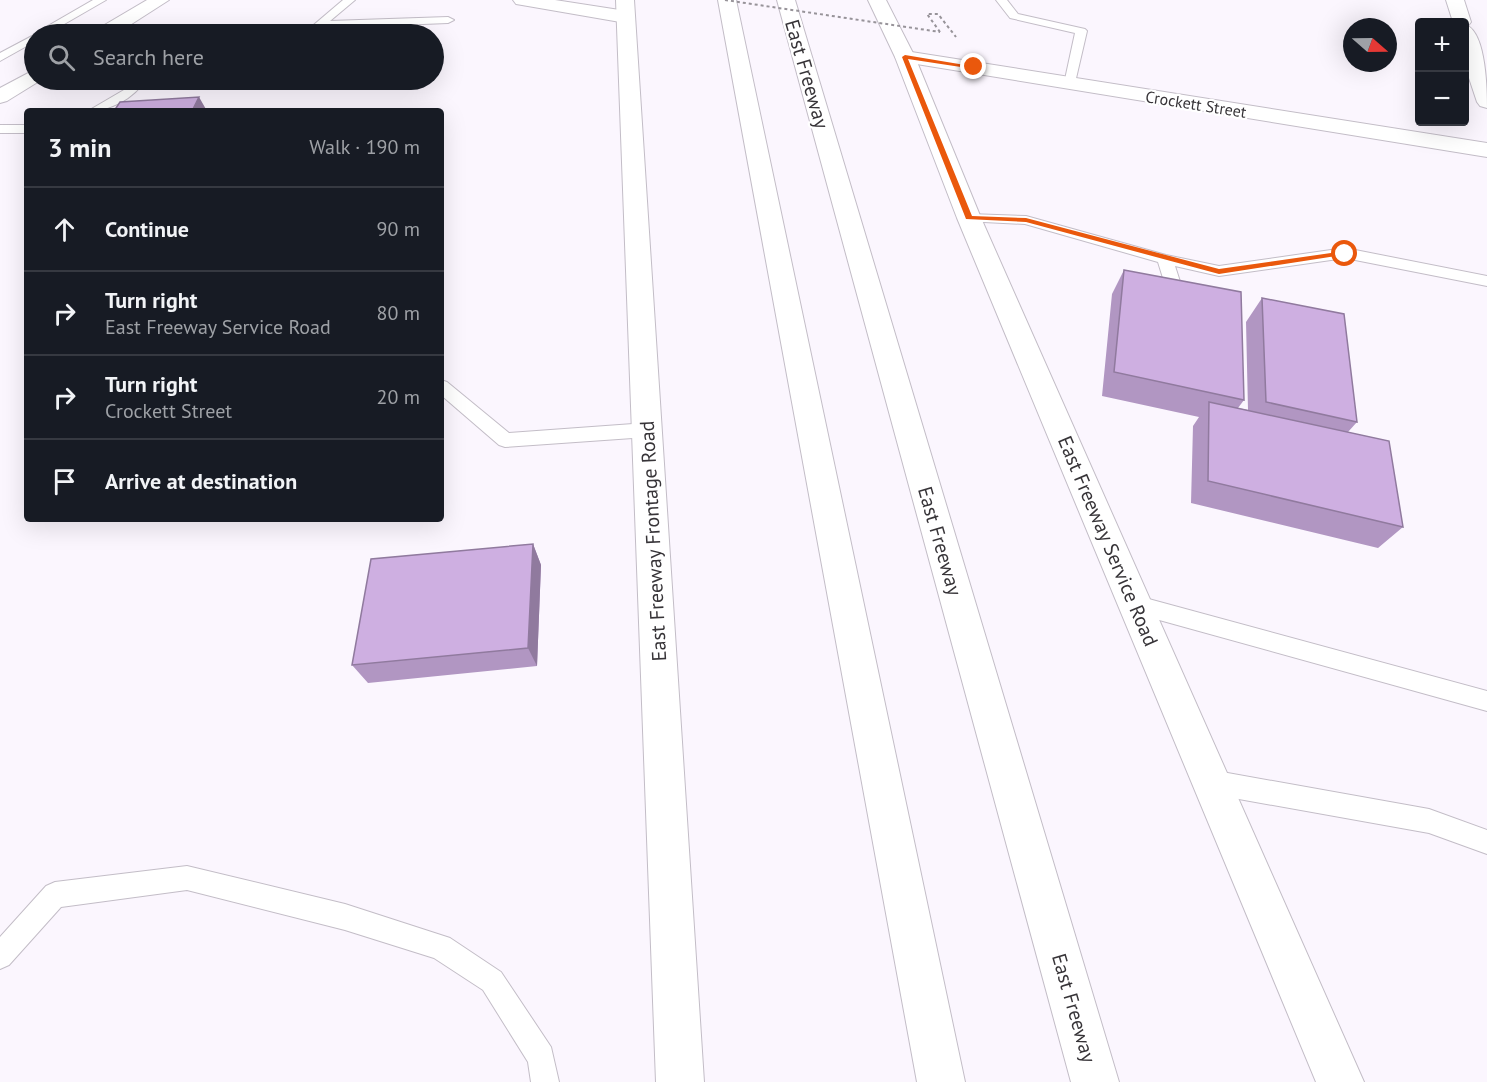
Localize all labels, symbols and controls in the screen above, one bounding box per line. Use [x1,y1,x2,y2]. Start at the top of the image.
street label: East Freeway [779,17,835,132]
north arrow [1343,18,1397,72]
map controls [1415,18,1469,126]
button: + [1415,18,1469,72]
search box [24,24,444,90]
icon: search [45,41,78,74]
text: Search here [93,43,204,71]
route end [960,53,986,79]
button: − [1415,72,1469,126]
street label: Crockett Street [1144,86,1248,122]
text: 3 min [48,131,111,164]
text: Walk · 190 m [309,134,420,160]
icon: ahead [48,213,81,246]
text: Continue [105,215,189,243]
text: 90 m [377,216,420,242]
route start [1331,240,1357,266]
text: Turn right [105,286,197,314]
icon: right [48,297,81,330]
text: 80 m [377,300,420,326]
text: East Freeway Service Road [105,314,331,340]
text: Turn right [105,370,197,398]
icon: right [48,381,81,414]
text: 20 m [377,384,420,410]
text: Crockett Street [105,398,232,424]
street label: East Freeway Frontage Road [634,420,672,662]
street label: East Freeway Service Road [1052,432,1164,650]
icon: arrive [48,465,81,498]
text: Arrive at destination [105,467,297,495]
street label: East Freeway [912,484,968,599]
street label: East Freeway [1046,951,1102,1066]

